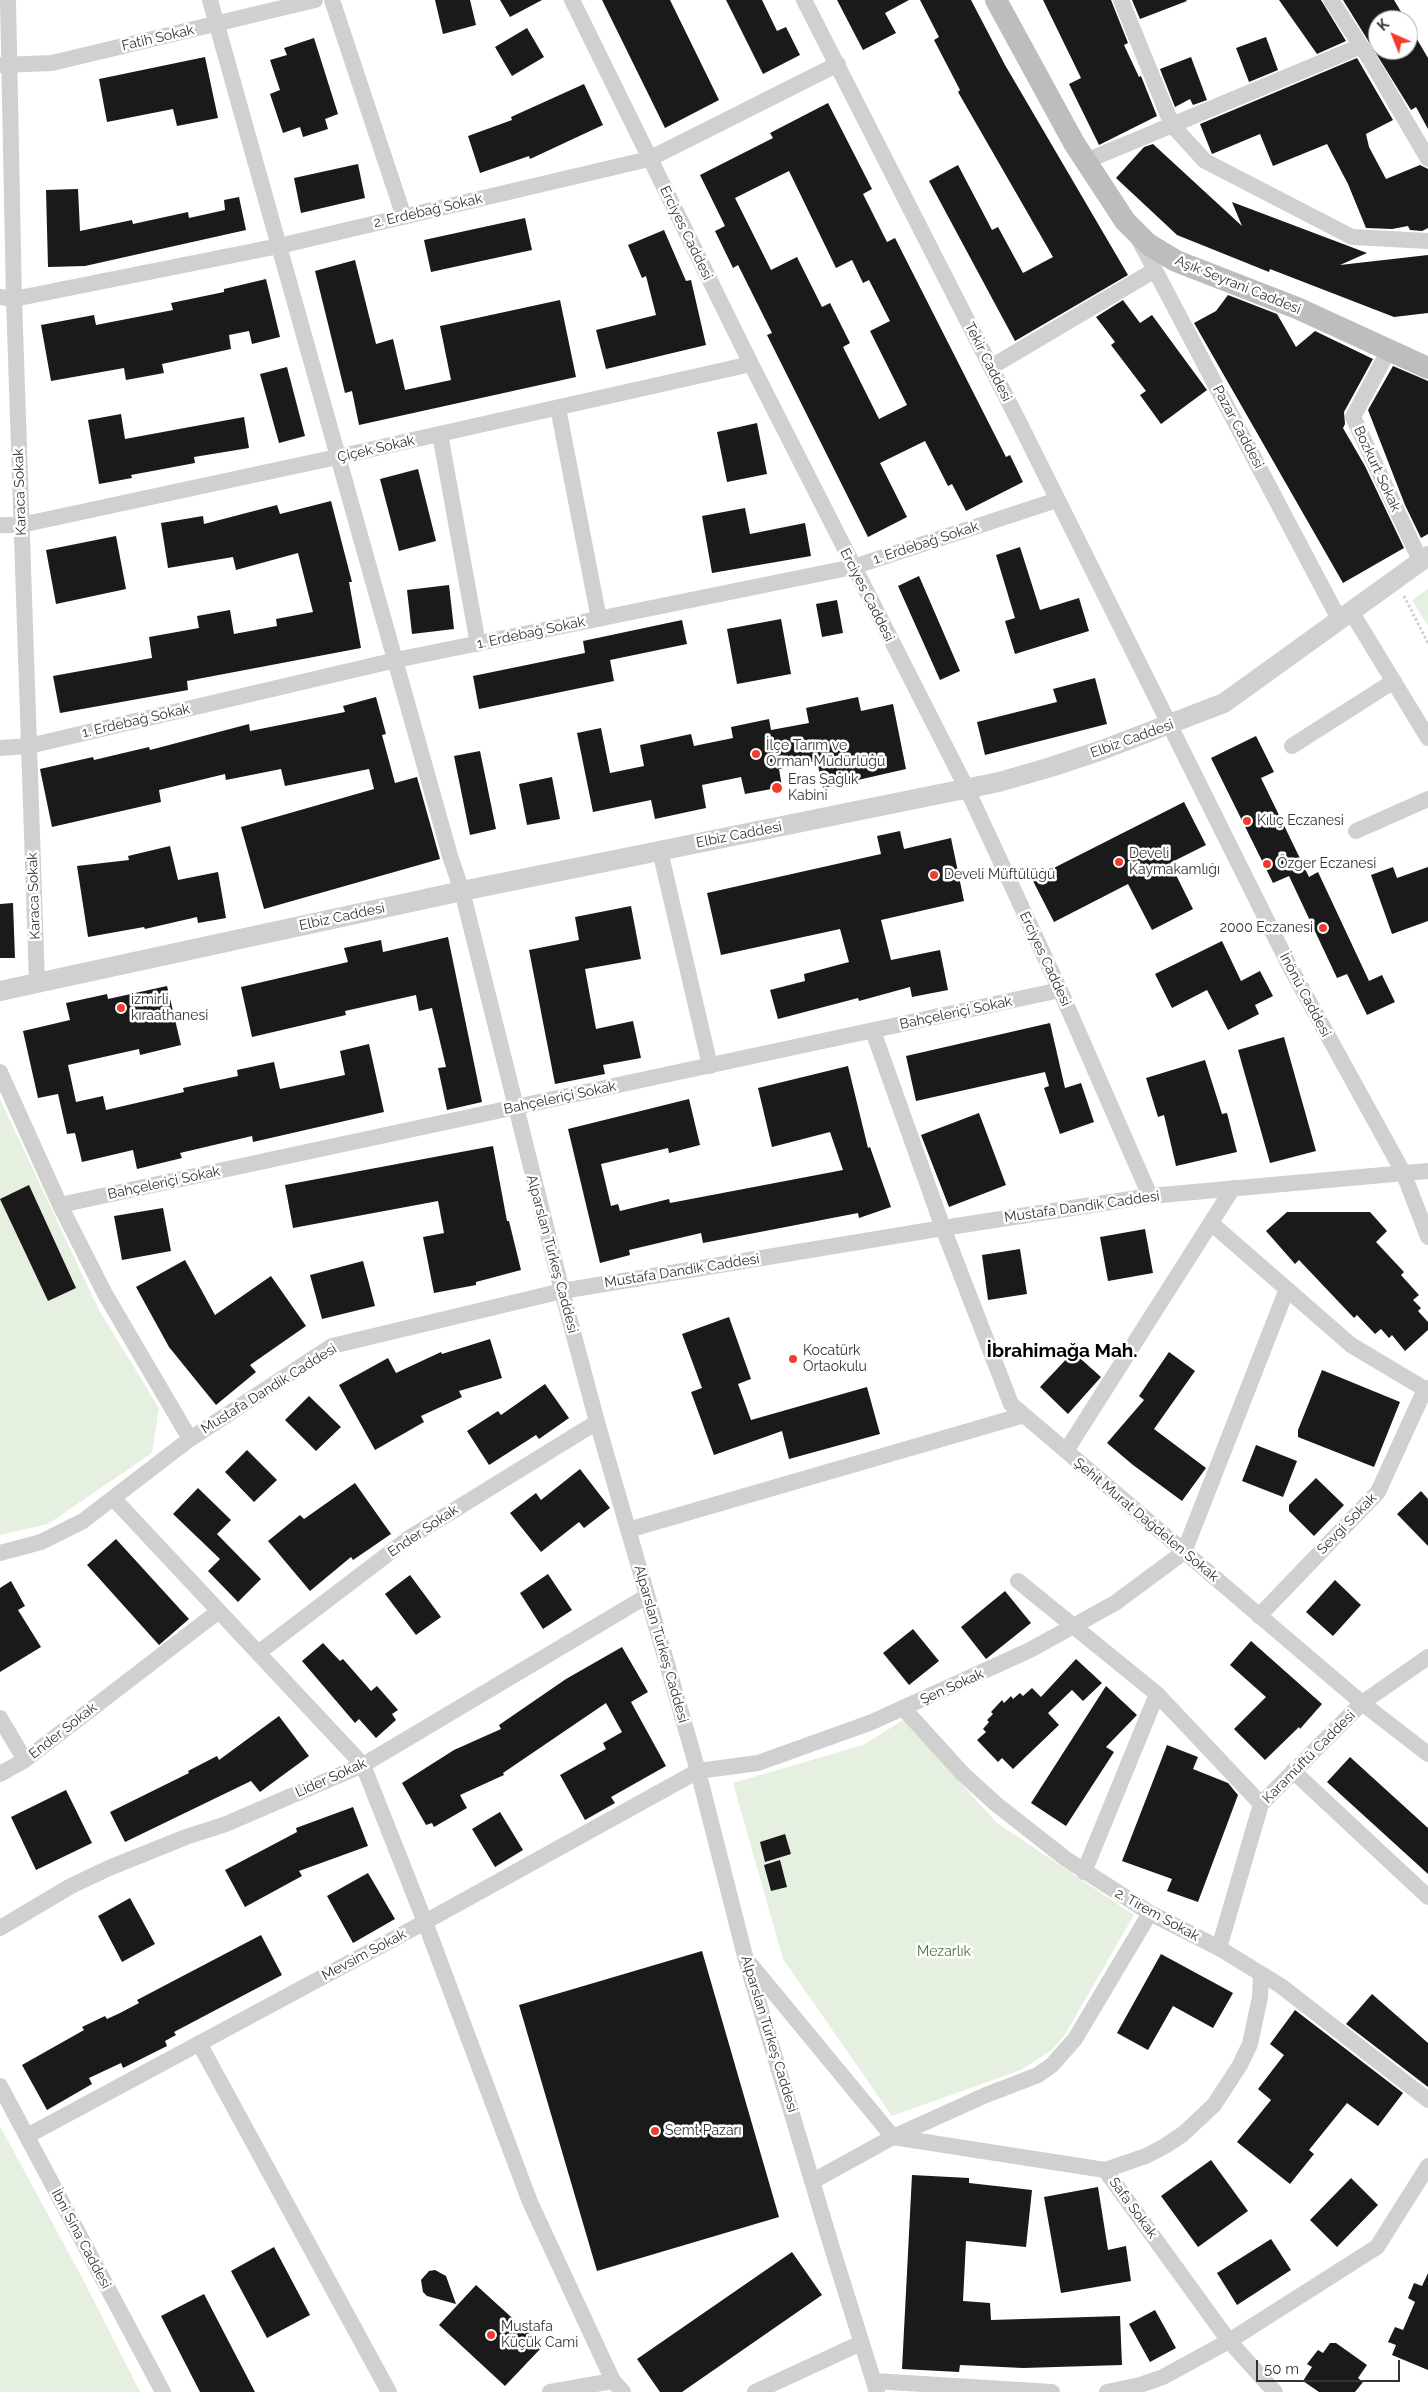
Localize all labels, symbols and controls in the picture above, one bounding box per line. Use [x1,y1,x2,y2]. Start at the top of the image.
north arrow [1368,10,1418,60]
text: K [1374,16,1392,34]
street label: Fatih Sokak [120,22,196,54]
street label: Erciyes Caddesi [656,183,716,283]
street label: 2. Erdebağ Sokak [372,190,484,232]
street label: Aşık Seyrani Caddesi [1173,252,1303,318]
street label: Tekir Caddesi [961,320,1015,404]
street label: Pazar Caddesi [1209,382,1267,472]
street label: Bozkurt Sokak [1350,424,1404,514]
street label: Çiçek Sokak [336,432,416,466]
street label: Karaca Sokak [10,448,30,536]
street label: 1. Erdebağ Sokak [871,518,981,568]
street label: Erciyes Caddesi [836,546,898,644]
street label: 1. Erdebağ Sokak [475,613,587,653]
street label: 1. Erdebağ Sokak [80,700,192,742]
street label: Elbiz Caddesi [1088,716,1176,762]
place label: İlçe Tarım ve Orman Müdürlüğü [766,738,885,770]
marker: İlçe Tarım ve Orman Müdürlüğü [750,748,762,760]
place label: Eras Sağlık Kabini [788,772,858,804]
marker: Eras Sağlık Kabini [770,781,784,795]
place label: Kılıç Eczanesi [1257,813,1344,829]
marker: Kılıç Eczanesi [1241,815,1253,827]
street label: Elbiz Caddesi [695,818,783,852]
place label: Develi Kaymakamlığı [1129,846,1220,879]
street label: Karaca Sokak [24,852,44,940]
marker: Develi Kaymakamlığı [1113,856,1125,868]
place label: Özger Eczanesi [1277,856,1376,872]
marker: Özger Eczanesi [1261,858,1273,870]
place label: Develi Müftülüğü [944,867,1055,883]
marker: Develi Müftülüğü [928,869,940,881]
street label: Elbiz Caddesi [298,900,386,934]
street label: Erciyes Caddesi [1016,909,1074,1009]
place label: 2000 Eczanesi [1220,920,1313,936]
marker: 2000 Eczanesi [1317,922,1329,934]
street label: İnönü Caddesi [1276,950,1334,1040]
place label: izmirli kıraathanesi [131,992,208,1024]
street label: Bahçeleriçi Sokak [898,993,1014,1033]
marker: izmirli kıraathanesi [115,1002,127,1014]
street label: Bahçeleriçi Sokak [502,1078,618,1118]
street label: Bahçeleriçi Sokak [106,1163,222,1203]
street label: Alparslan Türkeş Caddesi [523,1173,581,1335]
street label: Mustafa Dandik Caddesi [1003,1188,1161,1226]
street label: Mustafa Dandik Caddesi [603,1250,761,1292]
street label: Mustafa Dandik Caddesi [198,1340,340,1438]
district label: İbrahimağa Mah. [986,1340,1138,1362]
place label: Kocatürk Ortaokulu [803,1343,867,1375]
marker: Kocatürk Ortaokulu [787,1353,799,1365]
street label: Şehit Murat Dağdelen Sokak [1070,1455,1222,1585]
street label: Sevgi Sokak [1314,1490,1380,1558]
street label: Ender Sokak [385,1501,461,1561]
street label: Alparslan Türkeş Caddesi [630,1563,692,1725]
street label: Şen Sokak [918,1666,986,1708]
street label: Ender Sokak [26,1699,100,1763]
street label: Karamüftü Caddesi [1259,1707,1359,1807]
street label: Lider Sokak [293,1755,369,1801]
street label: 2. Tirem Sokak [1112,1885,1202,1945]
street label: Mevsim Sokak [319,1926,409,1984]
park label: Mezarlık [917,1944,971,1960]
street label: Alparslan Türkeş Caddesi [737,1953,801,2115]
place label: Semt Pazarı [665,2123,742,2139]
marker: Semt Pazarı [649,2125,661,2137]
street label: Safa Sokak [1105,2174,1161,2242]
street label: İbni Sina Caddesi [48,2186,114,2292]
place label: Mustafa Küçük Cami [501,2319,578,2352]
marker: Mustafa Küçük Cami [485,2329,497,2341]
scale bar [1258,2350,1402,2382]
text: 50 m [1264,2360,1299,2378]

